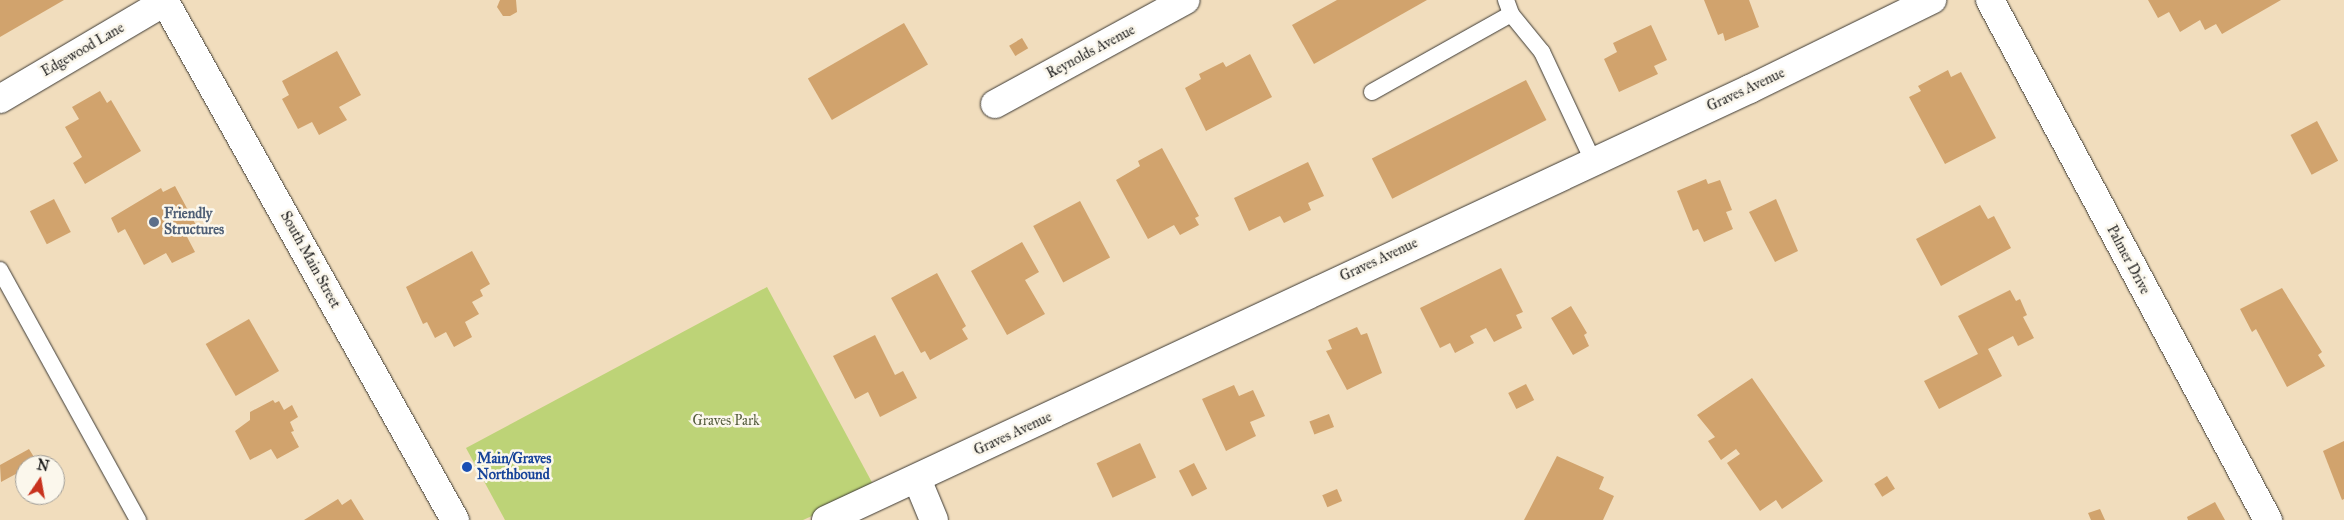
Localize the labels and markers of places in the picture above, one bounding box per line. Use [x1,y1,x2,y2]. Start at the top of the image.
place label: Friendly Structures [164,206,224,238]
marker: Friendly Structures [148,216,160,228]
place label: Main/Graves Northbound [477,451,551,484]
marker: Main/Graves Northbound [461,461,473,473]

